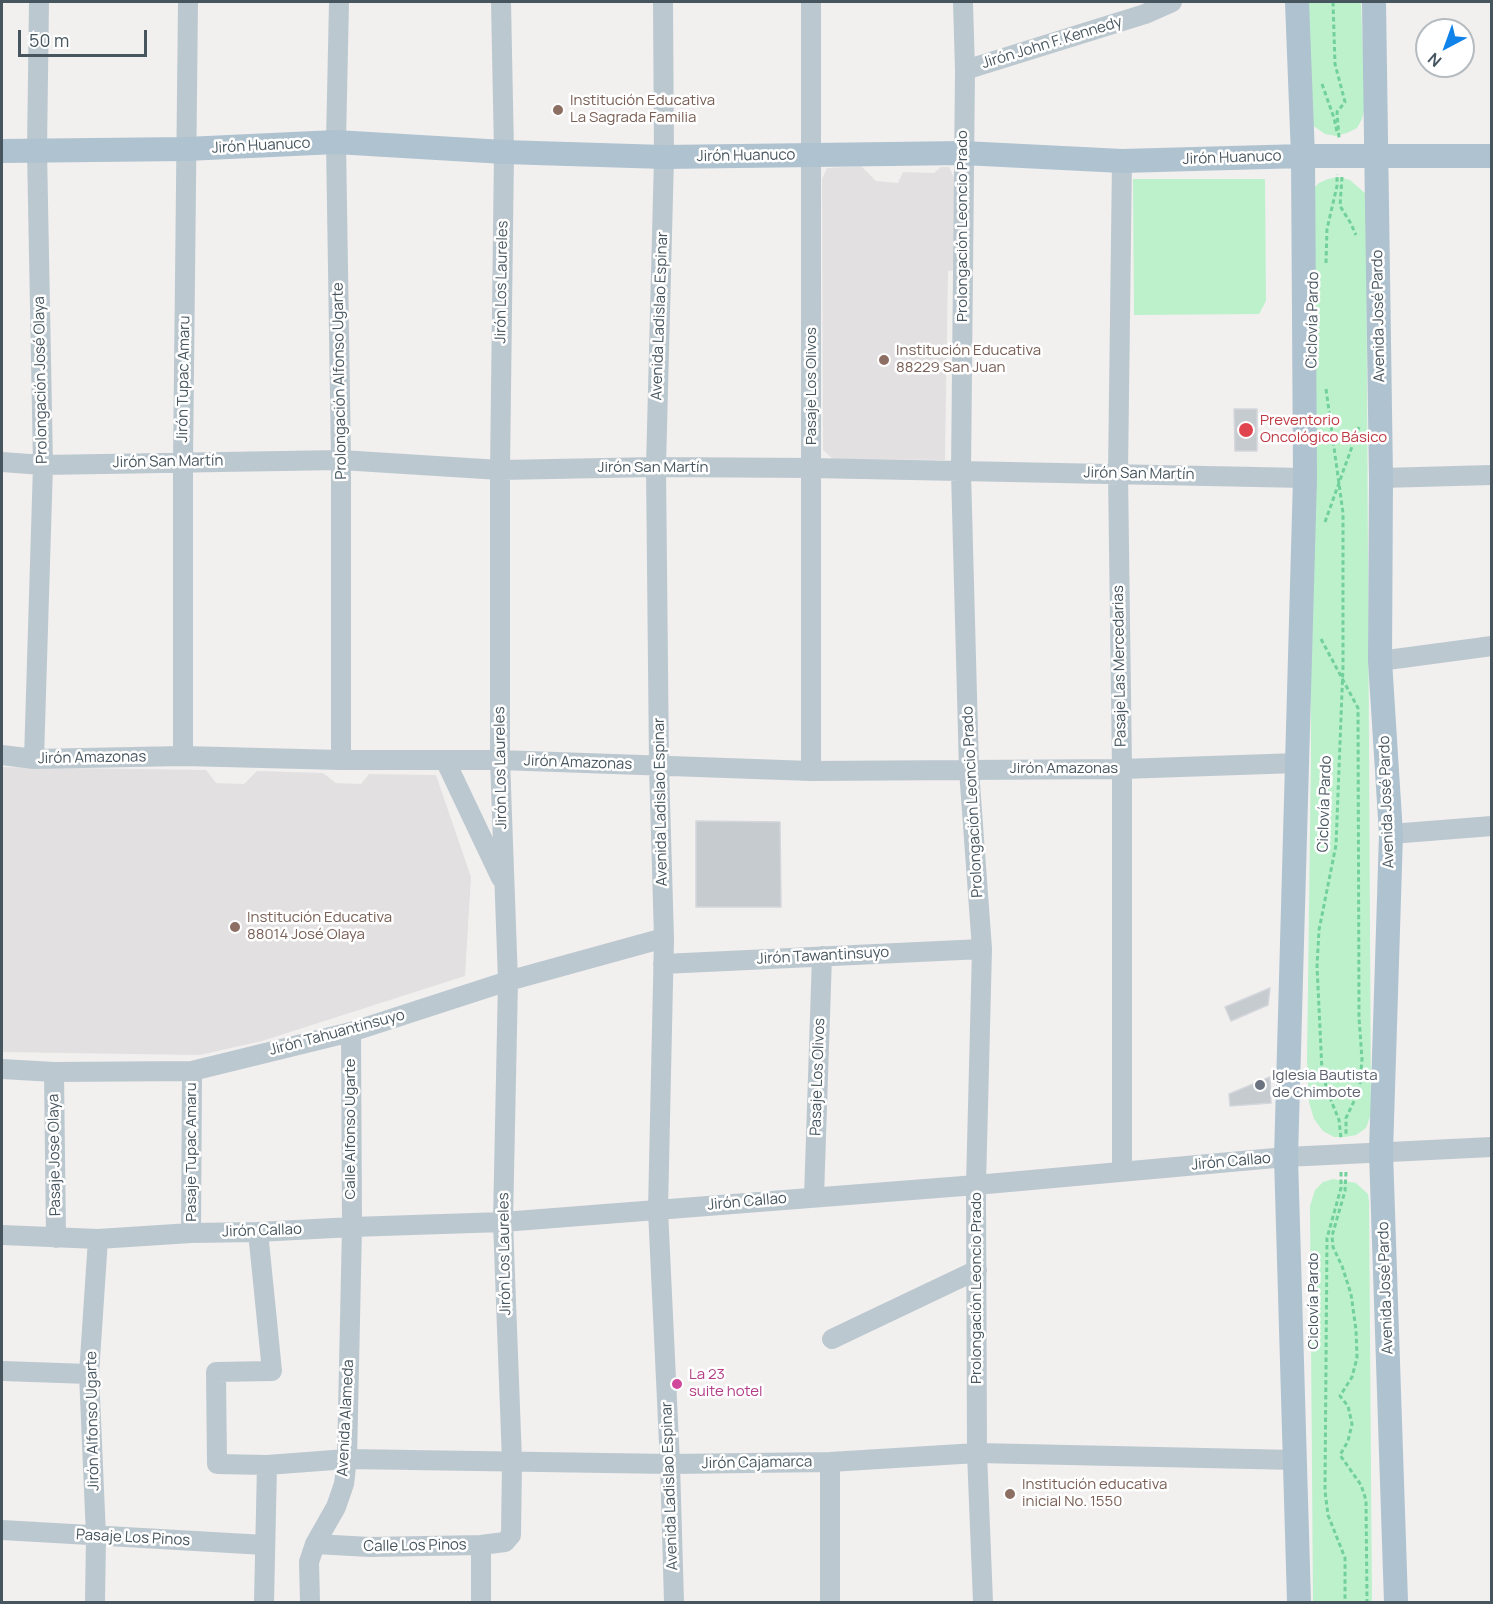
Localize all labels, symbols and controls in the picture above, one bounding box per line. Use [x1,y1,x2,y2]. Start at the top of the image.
street label: Jirón John F. Kennedy [980,13,1124,73]
scale bar [21,18,150,56]
north arrow [1415,18,1475,78]
text: 50 m [29,28,69,52]
text: N [1423,48,1446,72]
place label: Institución Educativa La Sagrada Familia [570,92,715,127]
marker: Institución Educativa La Sagrada Familia [551,103,565,117]
street label: Prolongación Leoncio Prado [954,130,972,322]
street label: Jirón Huanuco [211,134,311,158]
street label: Jirón Huanuco [696,146,796,166]
street label: Jirón Huanuco [1182,147,1282,169]
street label: Jirón Los Laureles [492,220,512,344]
street label: Avenida Ladislao Espinar [648,231,672,401]
street label: Avenida José Pardo [1369,249,1389,383]
street label: Ciclovía Pardo [1303,271,1323,369]
street label: Prolongación Alfonso Ugarte [329,282,351,480]
street label: Prolongación José Olaya [31,296,51,464]
street label: Jirón Tupac Amaru [174,315,194,443]
street label: Pasaje Los Olivos [803,327,821,445]
place label: Institución Educativa 88229 San Juan [896,342,1041,377]
marker: Institución Educativa 88229 San Juan [877,353,891,367]
place label: Preventorio Oncológico Básico [1260,412,1387,447]
marker: Preventorio Oncológico Básico [1237,421,1255,439]
street label: Jirón San Martín [112,452,224,472]
street label: Jirón San Martín [598,459,708,477]
street label: Jirón San Martín [1083,464,1195,484]
street label: Pasaje Las Mercedarias [1110,585,1130,747]
street label: Jirón Los Laureles [491,706,511,830]
street label: Prolongación Leoncio Prado [959,706,987,898]
street label: Avenida Ladislao Espinar [651,717,671,887]
street label: Avenida José Pardo [1376,735,1398,869]
street label: Jirón Amazonas [38,748,146,768]
street label: Jirón Amazonas [524,752,632,774]
street label: Ciclovía Pardo [1314,755,1336,853]
street label: Jirón Amazonas [1010,760,1118,778]
place label: Institución Educativa 88014 José Olaya [247,909,392,944]
marker: Institución Educativa 88014 José Olaya [228,920,242,934]
street label: Jirón Tawantinsuyo [756,944,890,968]
street label: Jirón Tahuantinsuyo [267,1006,407,1060]
street label: Pasaje Los Olivos [807,1018,829,1136]
street label: Calle Alfonso Ugarte [342,1058,360,1200]
place label: Iglesia Bautista de Chimbote [1272,1067,1378,1102]
marker: Iglesia Bautista de Chimbote [1253,1078,1267,1092]
street label: Pasaje Tupac Amaru [183,1082,201,1222]
street label: Pasaje Jose Olaya [45,1094,65,1216]
street label: Jirón Callao [1190,1150,1272,1174]
street label: Jirón Callao [706,1190,788,1214]
street label: Jirón Los Laureles [495,1192,515,1316]
street label: Prolongación Leoncio Prado [968,1192,986,1384]
street label: Jirón Callao [222,1221,302,1241]
street label: Avenida José Pardo [1375,1221,1397,1355]
street label: Ciclovía Pardo [1305,1253,1323,1349]
street label: Jirón Alfonso Ugarte [83,1351,103,1491]
street label: Avenida Alameda [334,1359,358,1477]
place label: La 23 suite hotel [689,1366,763,1401]
marker: La 23 suite hotel [670,1377,684,1391]
street label: Avenida Ladislao Espinar [658,1401,682,1571]
street label: Jirón Cajamarca [702,1453,812,1473]
place label: Institución educativa inicial No. 1550 [1022,1476,1167,1511]
marker: Institución educativa inicial No. 1550 [1003,1487,1017,1501]
street label: Pasaje Los Pinos [76,1526,190,1550]
street label: Calle Los Pinos [363,1536,467,1556]

